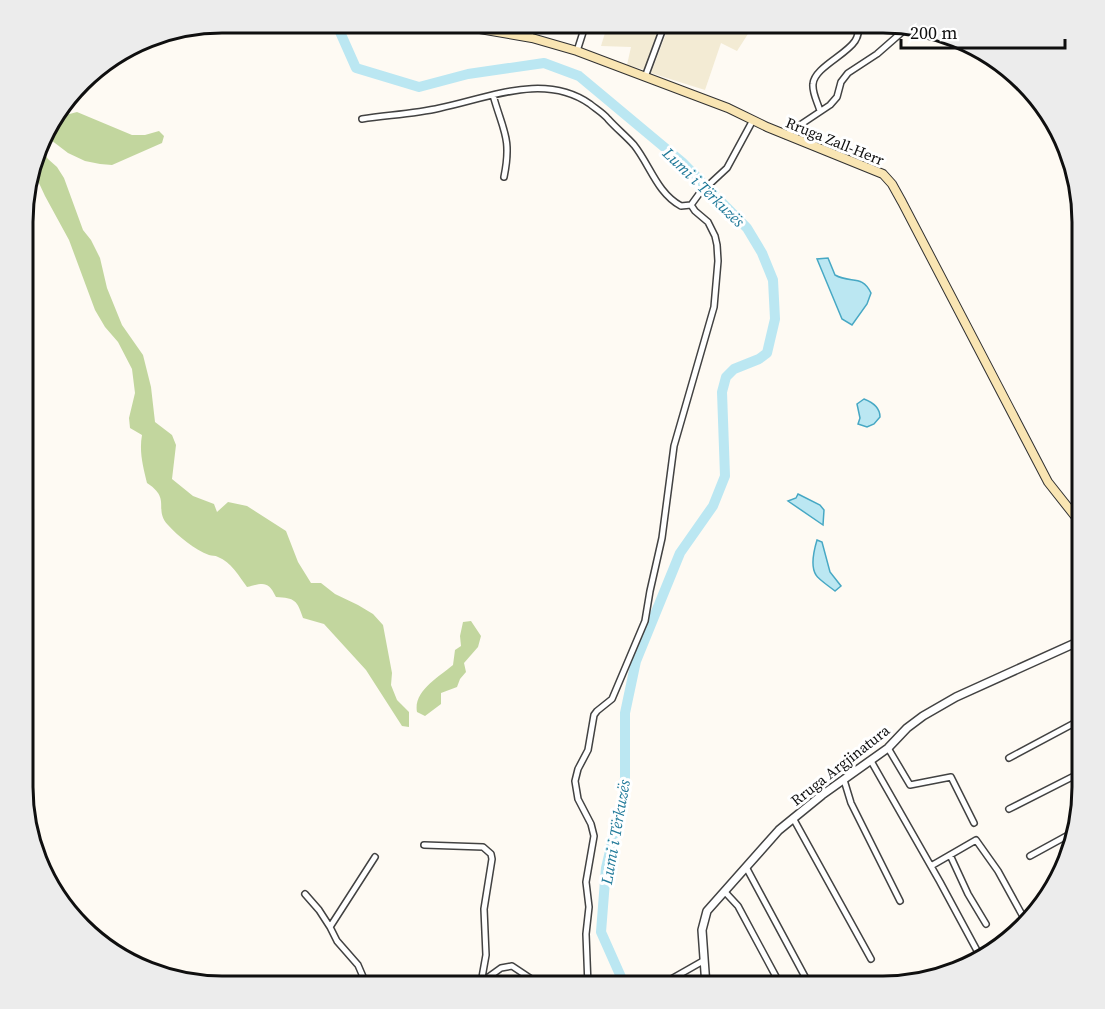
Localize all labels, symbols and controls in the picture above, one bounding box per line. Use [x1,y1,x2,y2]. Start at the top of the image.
scale bar [901,12,1064,50]
text: 200 m [910,20,957,45]
street label: Rruga Zall-Herr [783,112,888,171]
water label: Lumi i Tërkuzës [658,142,750,232]
street label: Rruga Argjinatura [786,719,894,810]
water label: Lumi i Tërkuzës [595,778,635,887]

